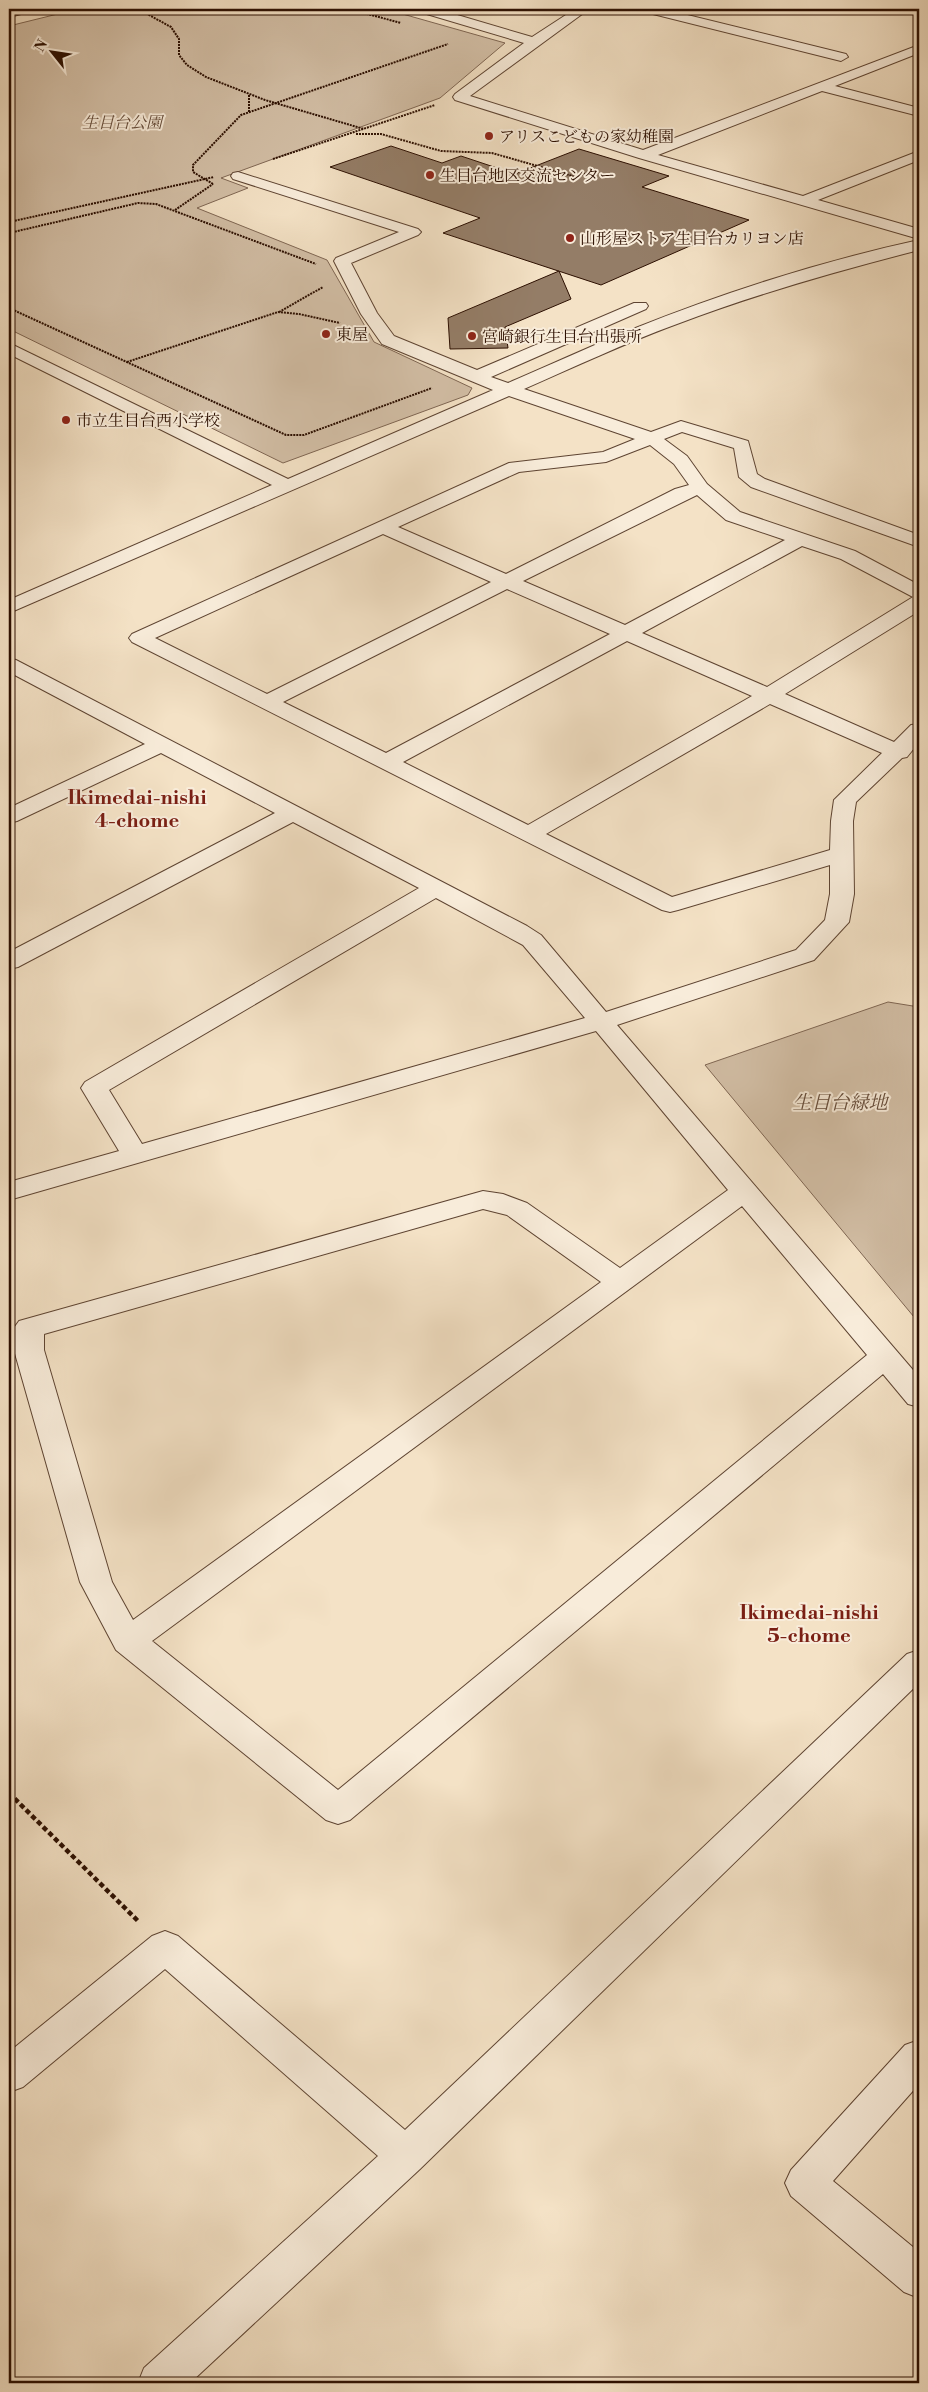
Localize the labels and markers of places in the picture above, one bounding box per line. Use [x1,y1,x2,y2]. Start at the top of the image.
place label: アリスこどもの家幼稚園 [499,127,674,147]
marker: アリスこどもの家幼稚園 [483,130,495,142]
place label: 生目台地区交流センター [440,166,615,186]
marker: 生目台地区交流センター [424,169,436,181]
place label: 山形屋ストア生目台カリヨン店 [580,229,804,249]
marker: 山形屋ストア生目台カリヨン店 [564,232,576,244]
place label: 東屋 [336,325,368,345]
place label: 宮崎銀行生目台出張所 [482,327,642,347]
marker: 東屋 [320,328,332,340]
marker: 宮崎銀行生目台出張所 [466,330,478,342]
place label: 市立生目台西小学校 [76,411,220,431]
marker: 市立生目台西小学校 [60,414,72,426]

